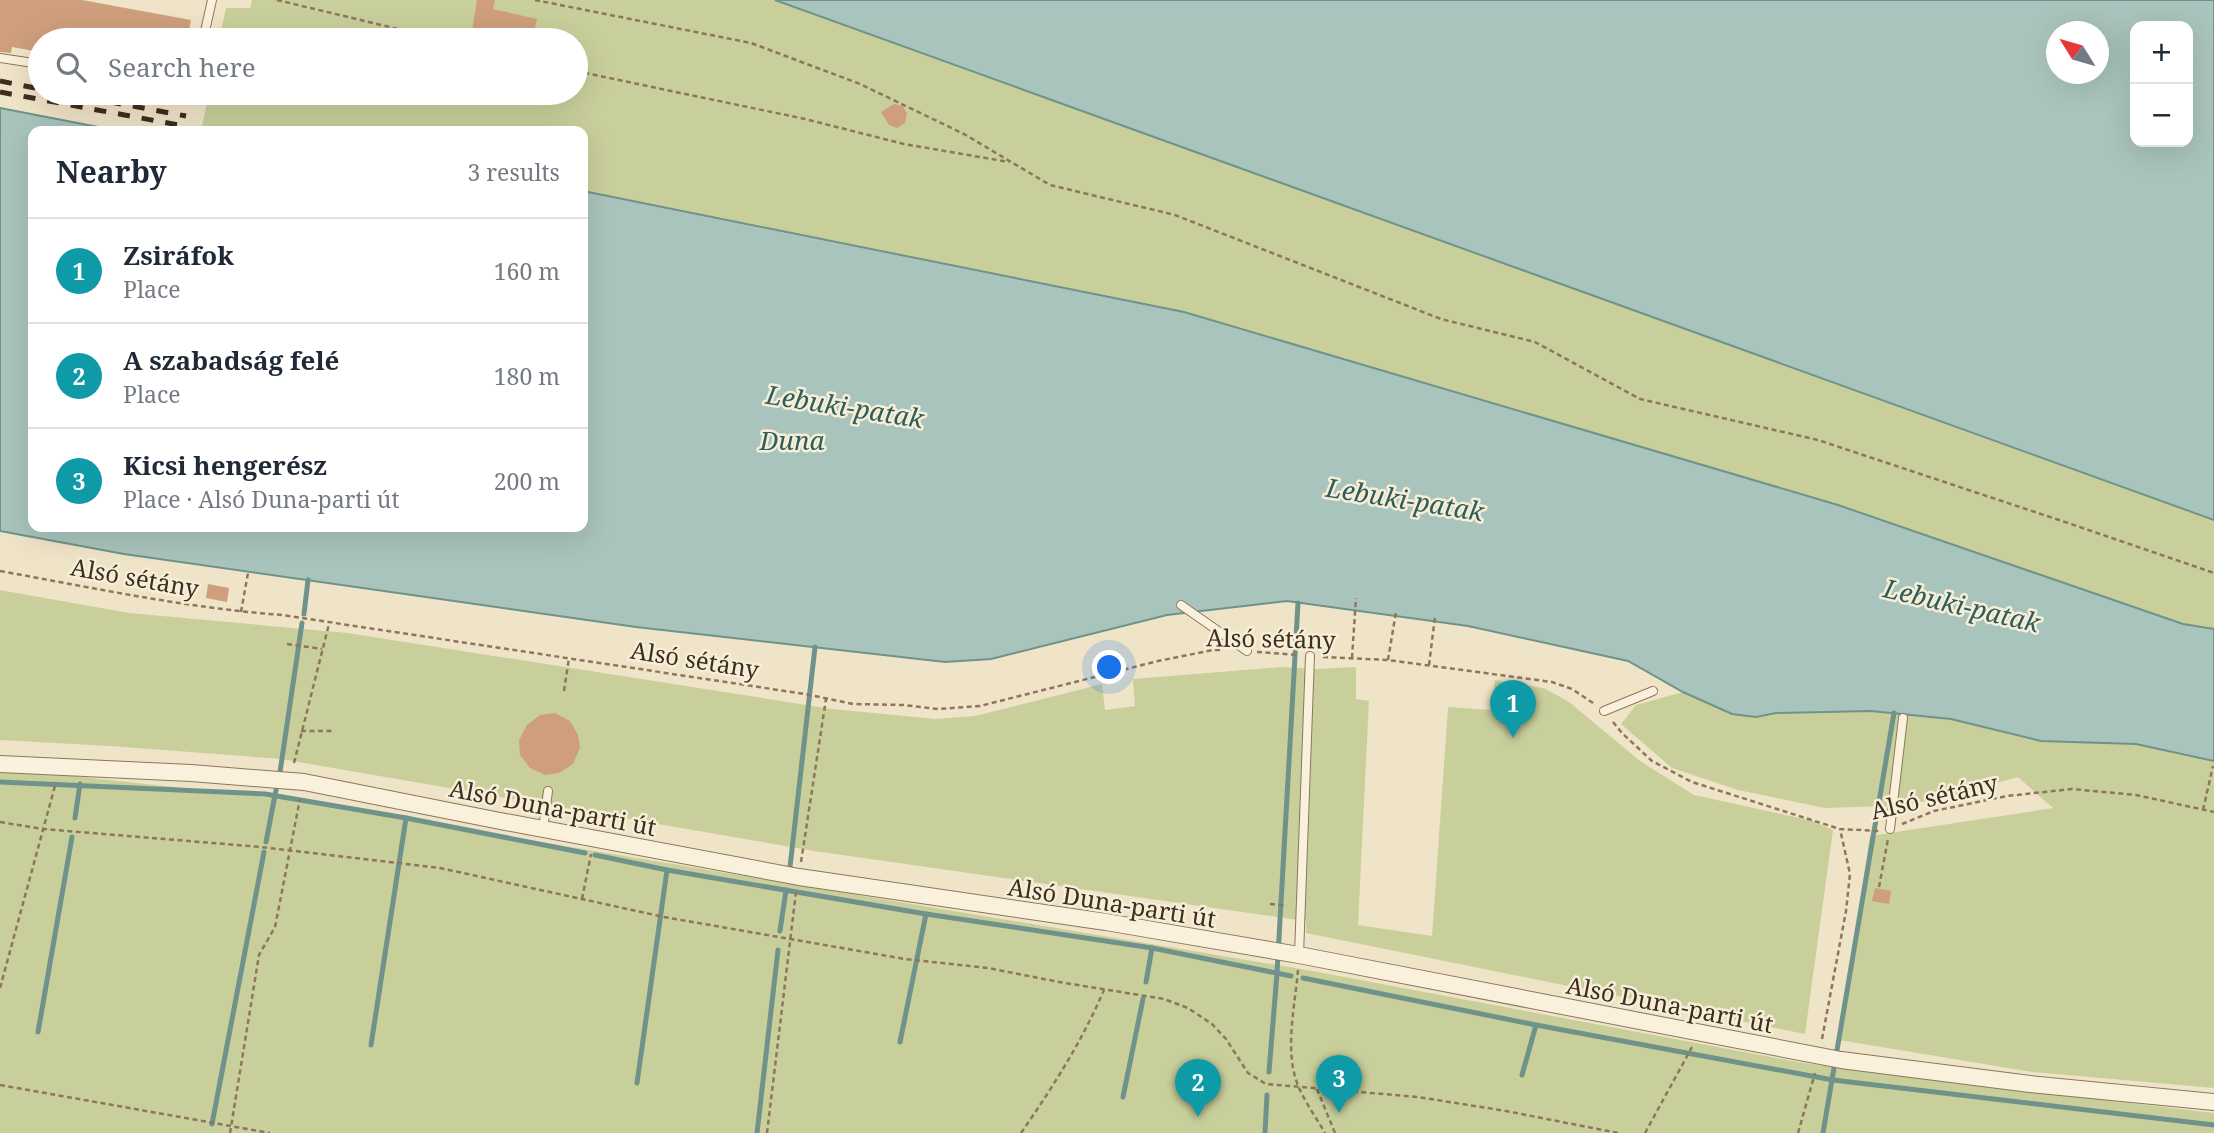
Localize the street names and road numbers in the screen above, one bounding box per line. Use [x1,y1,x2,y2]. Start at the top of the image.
street label: Alsó sétány [68,550,202,605]
street label: Alsó sétány [1206,620,1336,656]
street label: Alsó sétány [628,633,762,685]
street label: Alsó sétány [1867,765,2001,827]
street label: Alsó Duna-parti út [447,771,659,843]
street label: Alsó Duna-parti út [1006,869,1218,935]
street label: Alsó Duna-parti út [1564,968,1776,1040]

